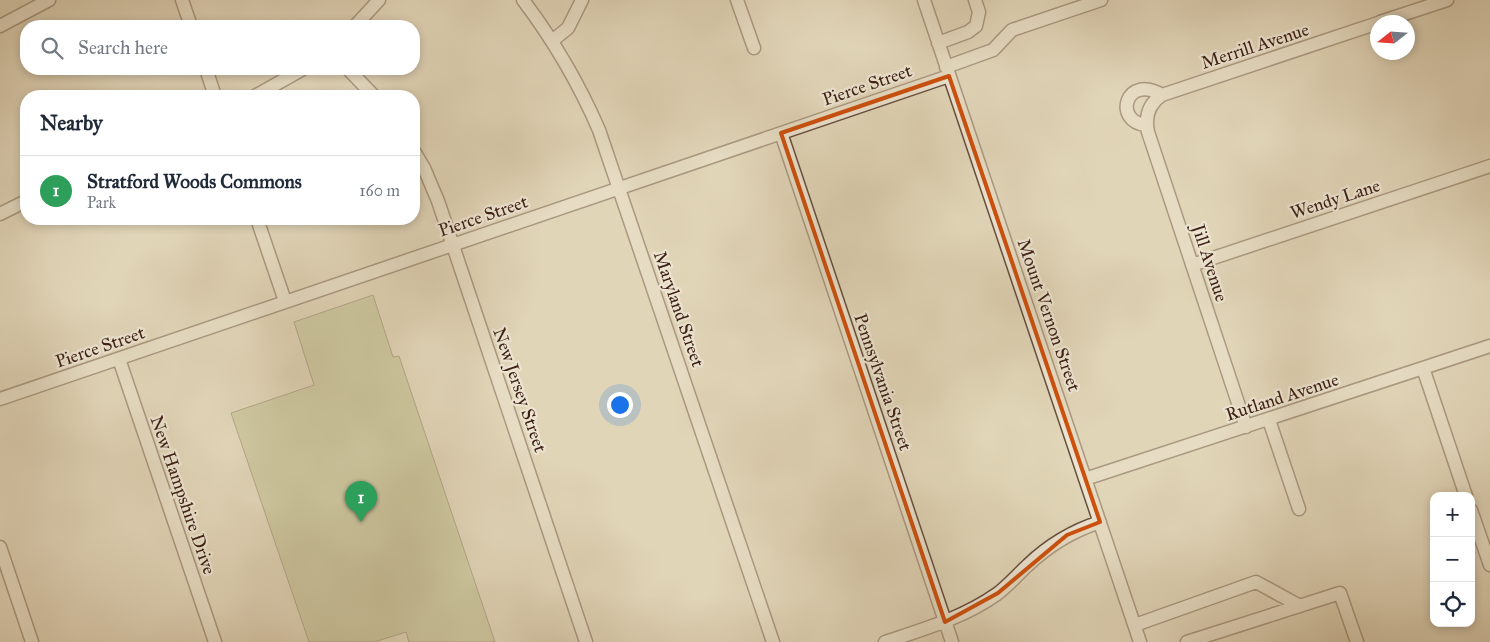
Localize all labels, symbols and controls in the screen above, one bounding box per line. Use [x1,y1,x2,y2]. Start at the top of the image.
north arrow [1370,15,1415,60]
street label: Merrill Avenue [1198,18,1312,74]
search box [20,20,420,75]
icon: search [38,34,66,62]
text: Search here [78,36,168,59]
street label: Pierce Street [819,59,915,111]
text: Nearby [40,110,103,136]
text: Stratford Woods Commons [87,170,302,193]
street label: Wendy Lane [1287,174,1383,224]
text: 1 [53,181,59,200]
text: 160 m [359,181,400,200]
street label: Pierce Street [435,190,531,242]
text: Park [87,193,116,212]
street label: Jill Avenue [1186,220,1233,305]
street label: Mount Vernon Street [1013,236,1086,395]
street label: Maryland Street [649,248,709,370]
street label: Pennsylvania Street [849,311,917,454]
street label: Pierce Street [52,321,148,373]
street label: New Jersey Street [487,325,552,456]
street label: Rutland Avenue [1223,368,1341,426]
your location [607,392,633,418]
street label: New Hampshire Drive [145,413,221,577]
pin: 1 [345,481,377,522]
map controls [1430,492,1475,627]
button: + [1430,492,1475,537]
button: − [1430,537,1475,582]
button: locate [1430,582,1475,627]

